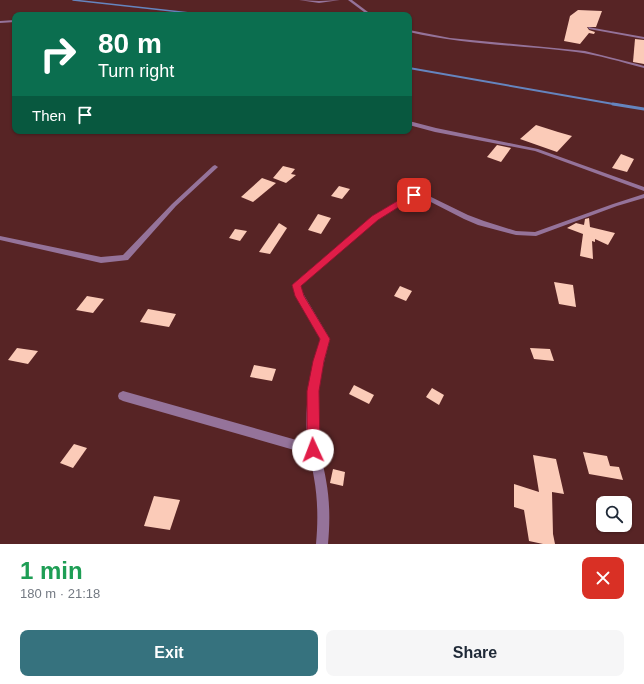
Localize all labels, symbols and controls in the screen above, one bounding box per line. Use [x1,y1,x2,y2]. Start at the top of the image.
icon: right [32,28,84,80]
text: 80 m [98,28,162,59]
text: Turn right [98,61,174,81]
icon: arrive [74,104,96,126]
text: Then [32,107,66,124]
pin [397,178,431,212]
icon: arrive [403,184,425,206]
position arrow [292,429,334,471]
map controls [596,496,632,532]
button: search [596,496,632,532]
text: 1 min [20,557,83,584]
button: close [582,557,624,599]
text: 180 m · 21:18 [20,586,100,601]
button: Exit [20,630,318,676]
button: Share [326,630,624,676]

